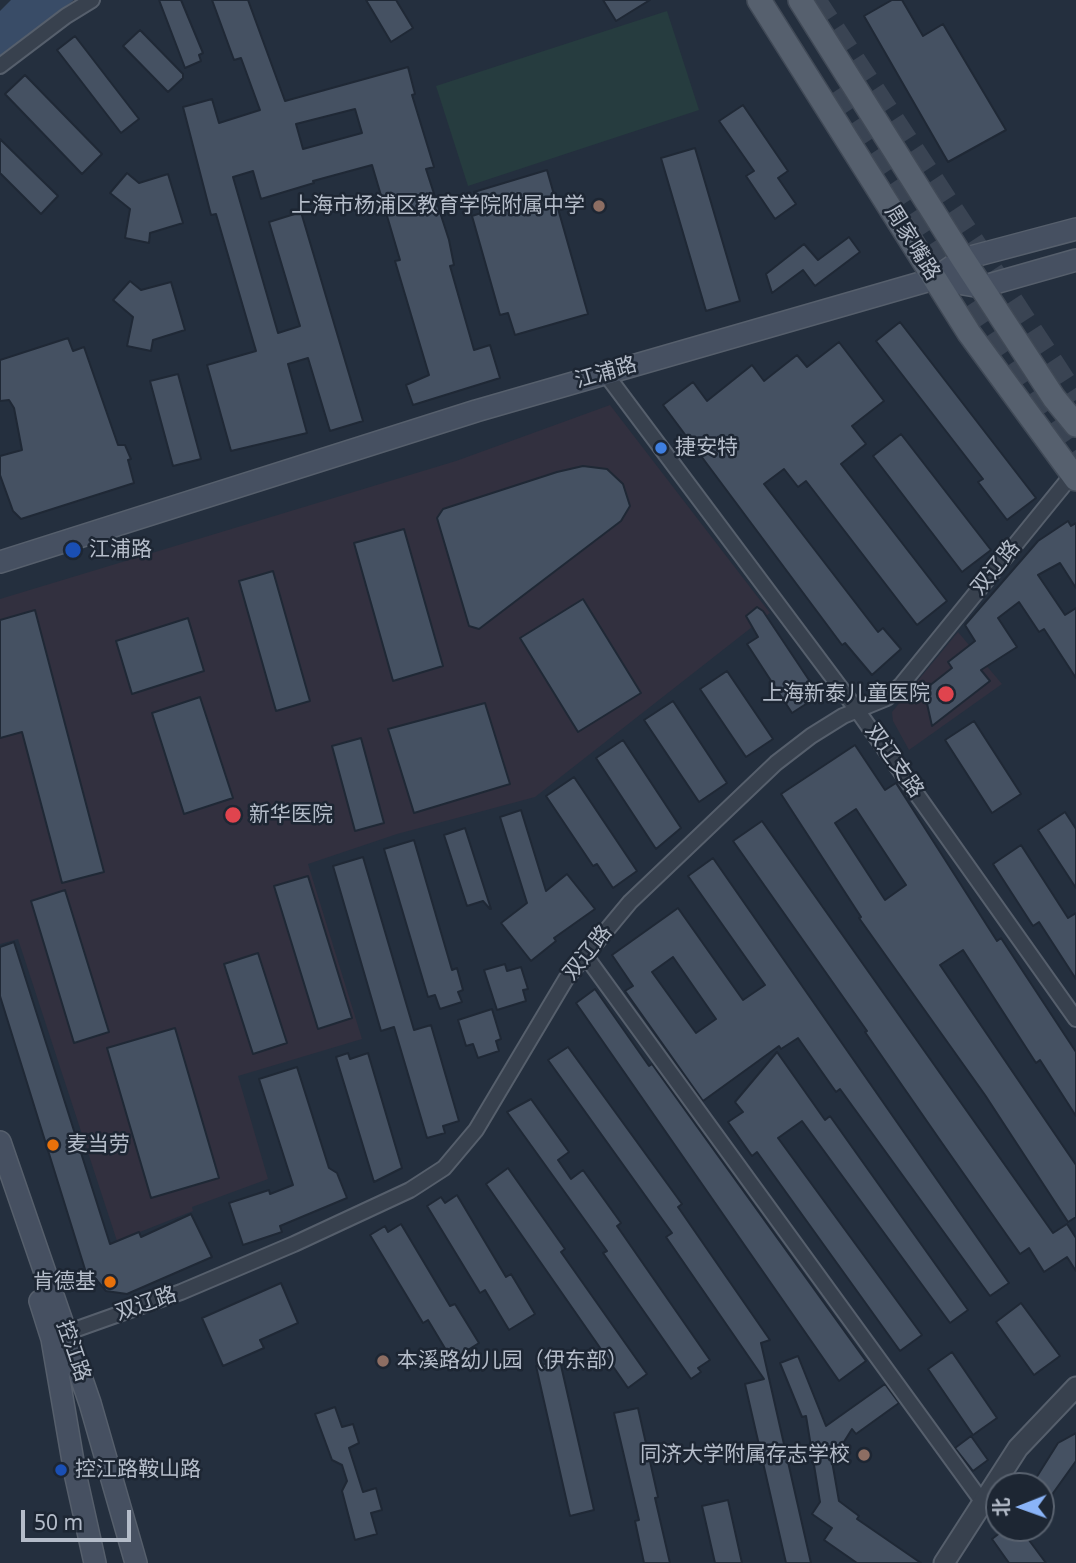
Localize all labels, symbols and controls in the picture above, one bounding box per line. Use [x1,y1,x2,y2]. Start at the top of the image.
place label: 上海市杨浦区教育学院附属中学 [291,193,585,219]
marker: 上海市杨浦区教育学院附属中学 [591,198,607,214]
street label: 周家嘴路 [879,201,945,285]
street label: 江浦路 [572,352,640,394]
place label: 捷安特 [675,435,738,461]
marker: 捷安特 [653,440,669,456]
street label: 双辽路 [966,536,1026,600]
place label: 江浦路 [89,537,152,563]
marker: 江浦路 [63,540,83,560]
place label: 上海新泰儿童医院 [762,681,930,707]
marker: 上海新泰儿童医院 [936,684,956,704]
street label: 双辽支路 [860,719,928,803]
place label: 新华医院 [249,802,333,828]
marker: 新华医院 [223,805,243,825]
street label: 双辽路 [558,921,618,985]
place label: 麦当劳 [67,1132,130,1158]
marker: 麦当劳 [45,1137,61,1153]
place label: 肯德基 [33,1269,96,1295]
marker: 肯德基 [102,1274,118,1290]
street label: 双辽路 [112,1282,180,1326]
street label: 控江路 [51,1317,95,1385]
place label: 本溪路幼儿园（伊东部） [397,1348,628,1374]
marker: 本溪路幼儿园（伊东部） [375,1353,391,1369]
place label: 同济大学附属存志学校 [640,1442,850,1468]
marker: 同济大学附属存志学校 [856,1447,872,1463]
place label: 控江路鞍山路 [75,1457,201,1483]
marker: 控江路鞍山路 [53,1462,69,1478]
north arrow [985,1472,1055,1542]
scale bar [24,1496,135,1540]
text: 北 [988,1498,1014,1517]
text: 50 m [34,1508,83,1536]

